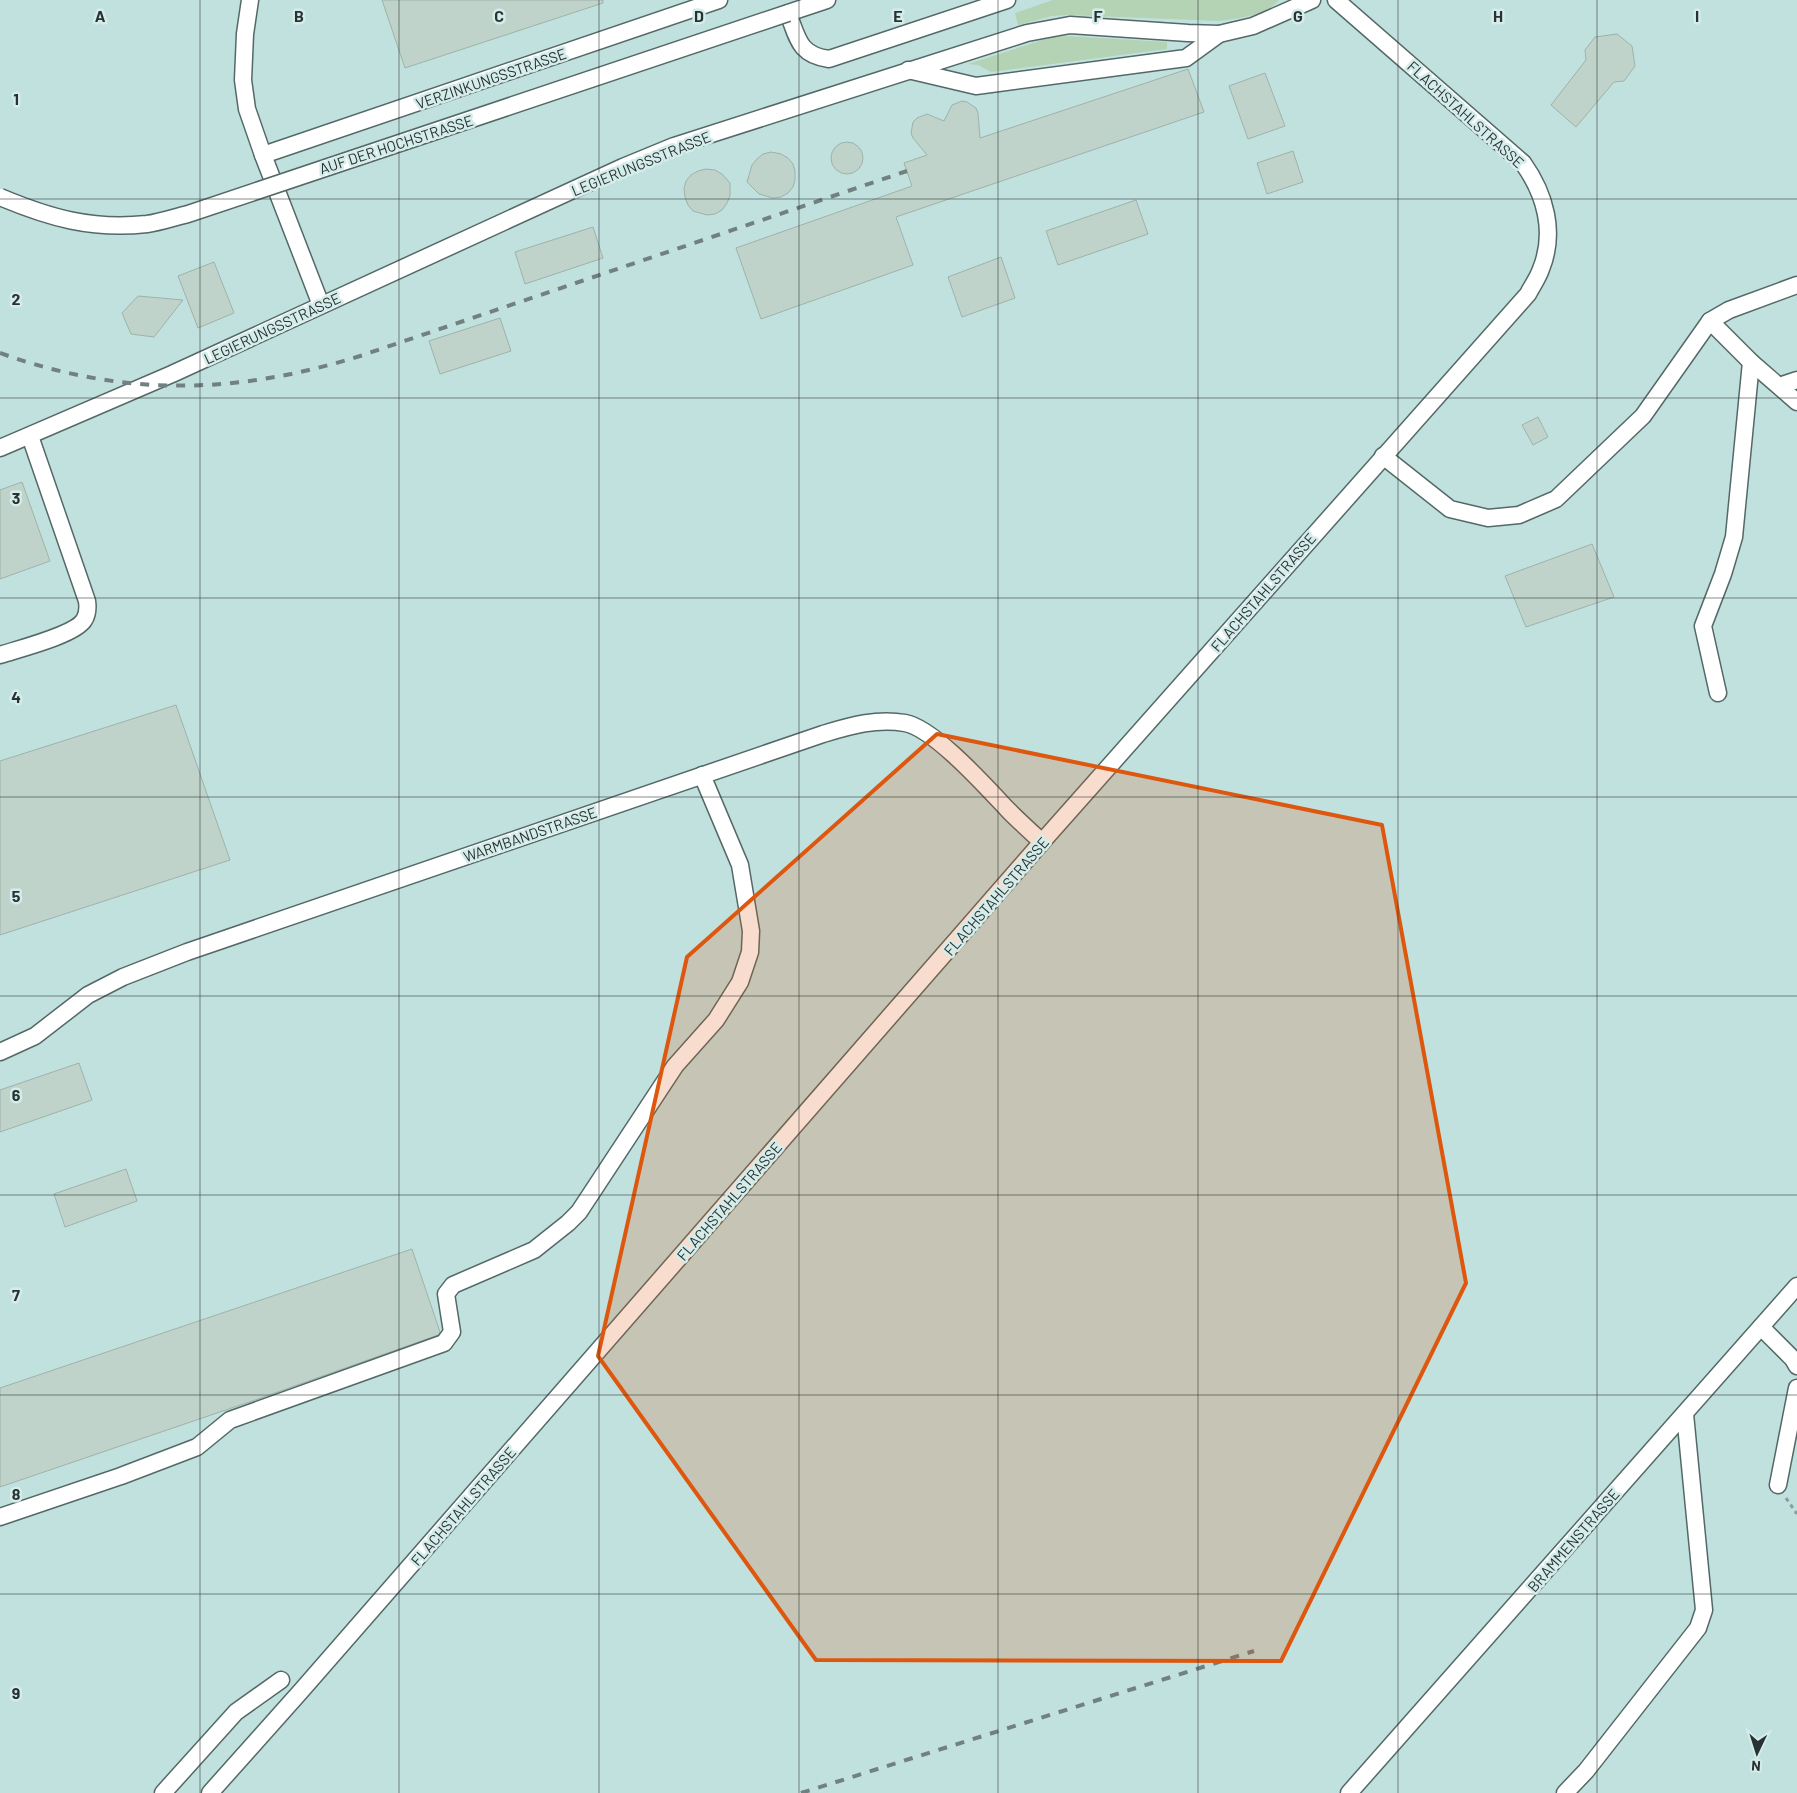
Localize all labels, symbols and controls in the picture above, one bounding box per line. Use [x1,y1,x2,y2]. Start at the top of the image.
text: A [95,6,106,25]
text: B [294,6,304,25]
text: C [494,6,504,25]
text: D [694,6,704,25]
text: E [893,6,903,25]
text: F [1094,6,1103,25]
text: G [1293,6,1303,25]
text: H [1493,6,1503,25]
text: I [1695,6,1699,25]
street label: VERZINKUNGSSTRASSE [413,44,569,112]
street label: FLACHSTAHLSTRASSE [1404,57,1528,171]
text: 1 [13,89,19,108]
street label: AUF DER HOCHSTRASSE [317,111,475,177]
street label: LEGIERUNGSSTRASSE [569,127,713,199]
street label: LEGIERUNGSSTRASSE [201,288,343,368]
text: 2 [12,289,21,308]
text: 3 [12,488,20,507]
street label: FLACHSTAHLSTRASSE [1207,529,1319,655]
text: 4 [11,687,21,706]
street label: WARMBANDSTRASSE [461,803,599,865]
street label: FLACHSTAHLSTRASSE [940,833,1052,959]
text: 5 [12,886,21,905]
text: 6 [12,1085,21,1104]
street label: FLACHSTAHLSTRASSE [673,1138,785,1264]
text: 7 [12,1285,20,1304]
street label: FLACHSTAHLSTRASSE [407,1443,519,1569]
text: 8 [12,1484,21,1503]
street label: BRAMMENSTRASSE [1523,1485,1623,1595]
text: 9 [12,1683,20,1702]
north arrow [1732,1728,1782,1778]
text: N [1751,1758,1761,1775]

